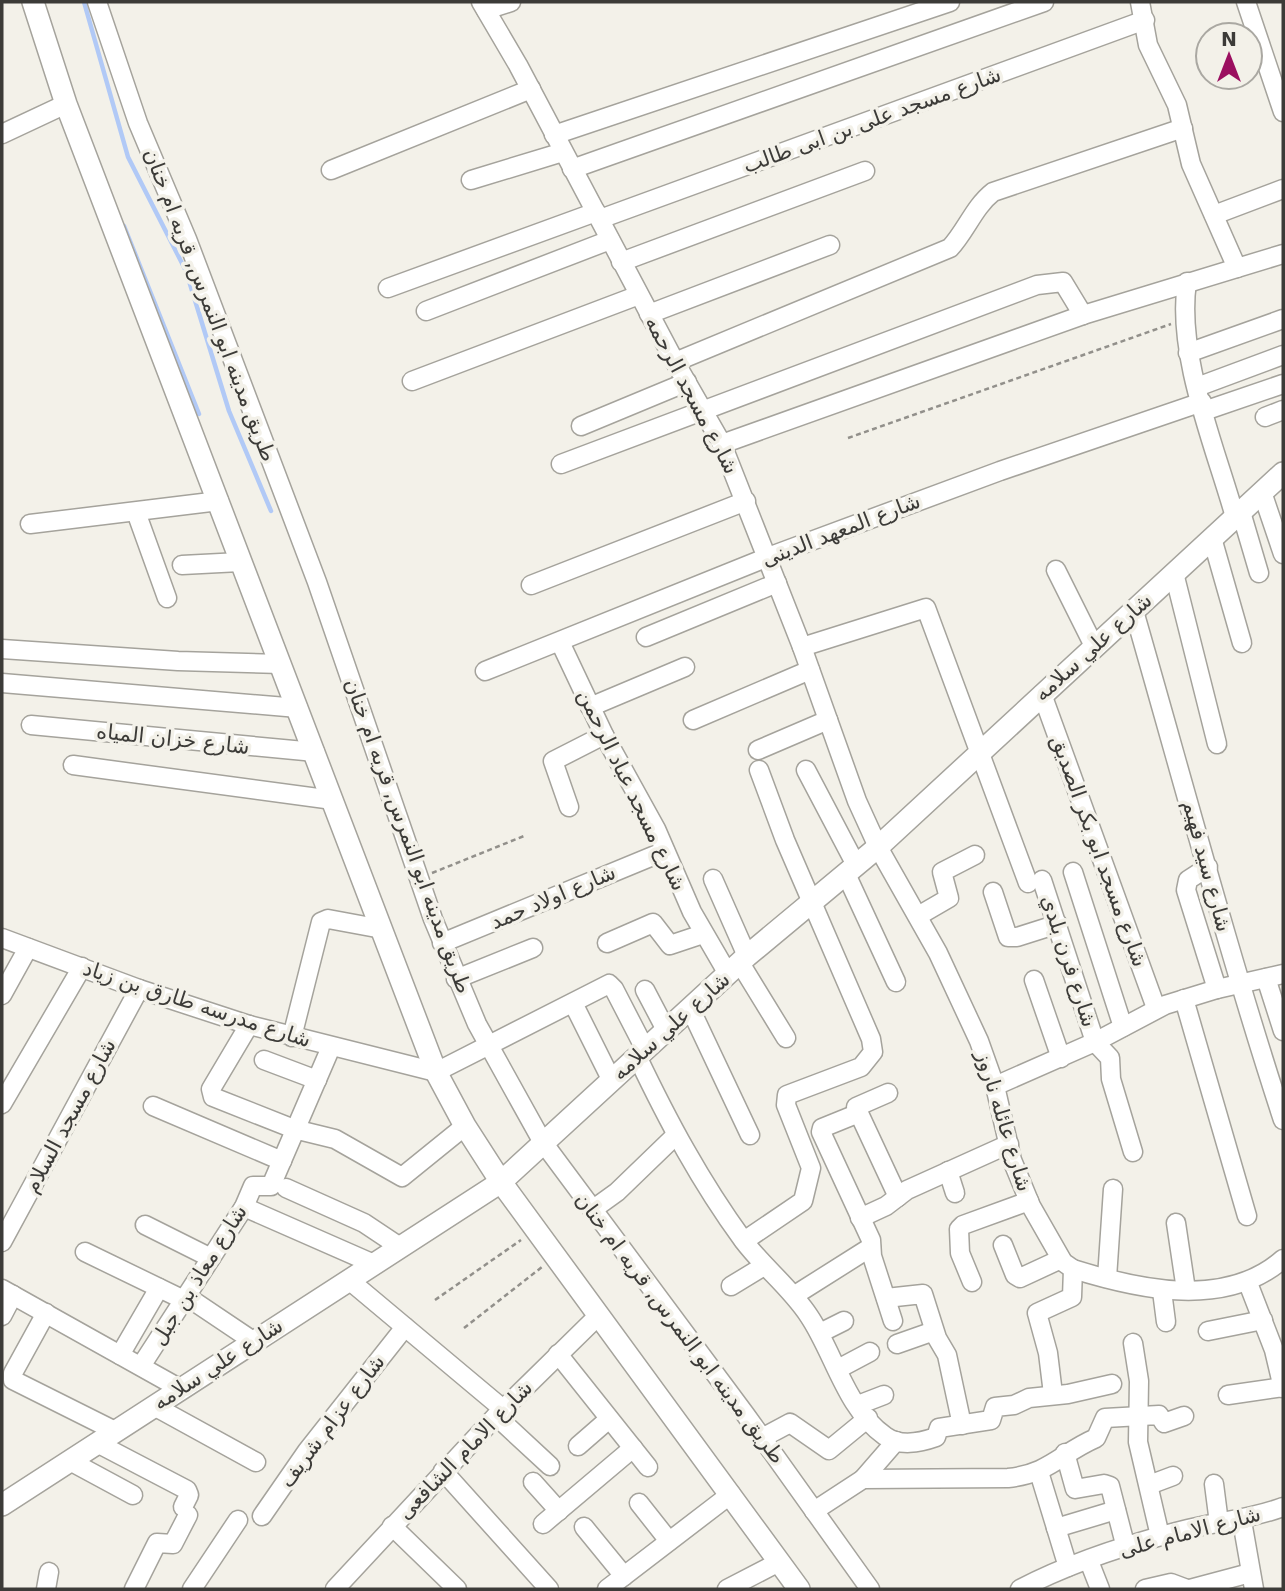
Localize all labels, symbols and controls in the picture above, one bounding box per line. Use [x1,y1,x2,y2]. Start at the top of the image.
north arrow [1194,21,1264,91]
text: N [1221,28,1237,50]
street label: شارع مسجد على بن ابى طالب [740,62,1004,178]
street label: طريق مدينه ابو النمرس, قريه ام خنان [139,145,281,465]
street label: شارع مسجد الرحمه [640,312,744,478]
street label: شارع المعهد الدينى [758,489,924,571]
street label: شارع علي سلامه [1029,588,1157,706]
street label: طريق مدينه ابو النمرس, قريه ام خنان [340,675,476,997]
street label: شارع مسجد عباد الرحمن [573,686,691,894]
street label: شارع خزان المياه [95,719,251,759]
street label: شارع مسجد ابو بكر الصديق [1046,732,1152,970]
street label: شارع سيد فهيم [1177,798,1236,935]
street label: شارع اولاد حمد [487,860,619,934]
street label: شارع فرن بلدي [1036,892,1102,1030]
street label: شارع مدرسه طارق بن زياد [80,956,314,1052]
street label: شارع علي سلامه [607,967,735,1085]
street label: شارع مسجد السلام [19,1035,121,1197]
street label: شارع عائله ناروز [971,1047,1037,1194]
street label: طريق مدينه ابو النمرس, قريه ام خنان [570,1188,790,1468]
street label: شارع معاذ بن جبل [146,1200,252,1350]
street label: شارع علي سلامه [149,1313,287,1415]
street label: شارع عزام شريف [274,1350,390,1492]
street label: شارع الامام الشافعى [393,1376,537,1524]
street label: شارع الامام على [1117,1502,1263,1562]

